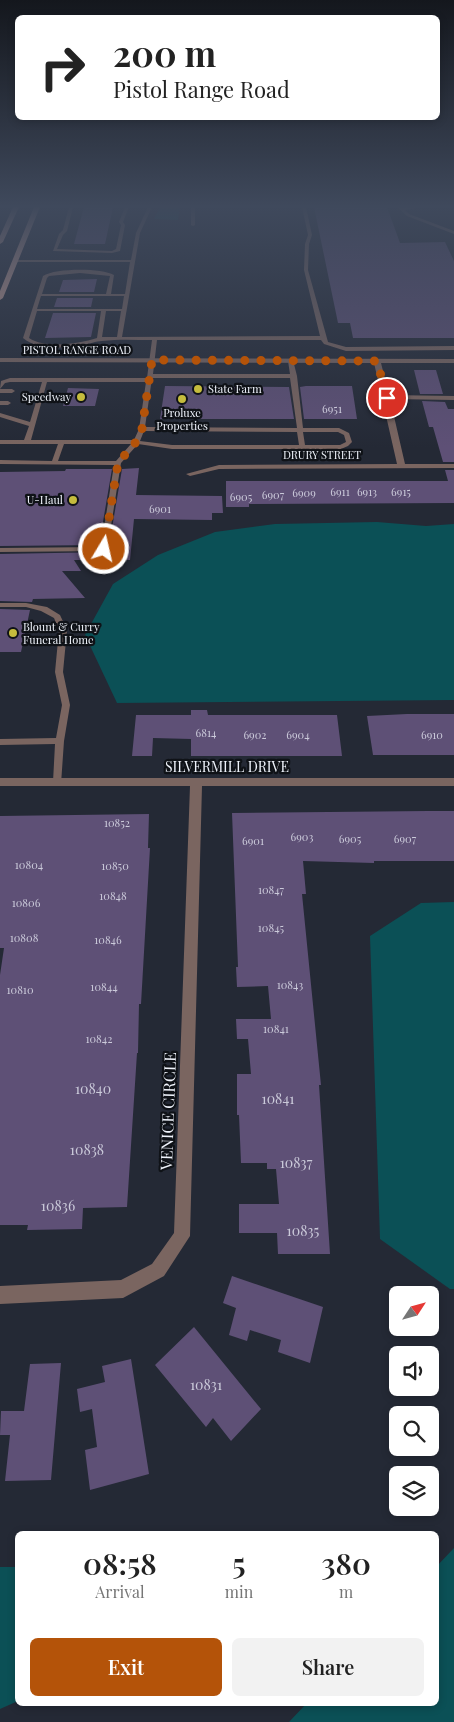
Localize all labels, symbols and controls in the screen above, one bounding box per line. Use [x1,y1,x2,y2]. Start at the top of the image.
text: 200 m [113,29,216,76]
icon: right [30,35,95,100]
text: Pistol Range Road [113,74,290,104]
street label: PISTOL RANGE ROAD [23,342,131,357]
pin [366,377,408,419]
place label: State Farm [208,381,262,396]
marker: State Farm [192,383,204,395]
icon: arrive [373,384,401,412]
place label: Speedway [22,389,71,404]
marker: Speedway [75,391,87,403]
marker: Proluxe Properties [176,393,188,405]
house number: 6951 [322,401,342,416]
place label: Proluxe Properties [156,405,208,433]
street label: DRURY STREET [283,447,361,462]
house number: 6911 [330,484,350,499]
house number: 6913 [357,484,377,499]
house number: 6915 [391,484,411,499]
house number: 6909 [292,485,316,500]
house number: 6907 [262,487,285,502]
house number: 6905 [230,489,253,504]
place label: U-Haul [27,492,63,507]
marker: U-Haul [67,494,79,506]
house number: 6901 [149,501,171,516]
position arrow [77,522,129,574]
place label: Blount & Curry Funeral Home [23,619,100,647]
marker: Blount & Curry Funeral Home [7,627,19,639]
house number: 6814 [196,725,217,740]
house number: 6902 [243,727,267,742]
house number: 6904 [286,727,310,742]
house number: 6910 [421,727,443,742]
street label: SILVERMILL DRIVE [165,757,289,776]
house number: 10852 [104,815,130,830]
house number: 6903 [291,829,313,844]
house number: 6905 [339,831,362,846]
house number: 6907 [394,831,417,846]
house number: 6901 [242,833,264,848]
house number: 10804 [15,857,44,872]
house number: 10850 [101,858,129,873]
house number: 10847 [258,882,285,897]
house number: 10848 [99,888,127,903]
house number: 10806 [12,895,41,910]
house number: 10845 [258,920,285,935]
house number: 10808 [10,930,39,945]
house number: 10846 [94,932,122,947]
house number: 10843 [277,977,303,992]
house number: 10844 [90,979,118,994]
house number: 10810 [6,982,34,997]
house number: 10841 [263,1021,289,1036]
house number: 10842 [85,1031,113,1046]
street label: VENICE CIRCLE [155,1052,180,1171]
house number: 10840 [75,1079,111,1098]
house number: 10841 [262,1089,294,1108]
house number: 10838 [70,1140,104,1159]
house number: 10837 [280,1153,313,1172]
house number: 10836 [41,1196,75,1215]
house number: 10835 [287,1221,320,1240]
north arrow [389,1286,439,1336]
map controls [389,1286,439,1516]
button: sound [389,1346,439,1396]
house number: 10831 [190,1375,222,1394]
button: search [389,1406,439,1456]
button: layers [389,1466,439,1516]
text: 08:58 [83,1543,157,1583]
text: 5 [232,1543,246,1583]
text: 380 [321,1543,371,1583]
text: Arrival [95,1581,145,1602]
text: min [225,1581,253,1602]
text: m [339,1581,353,1602]
button: Exit [30,1638,222,1696]
button: Share [232,1638,424,1696]

